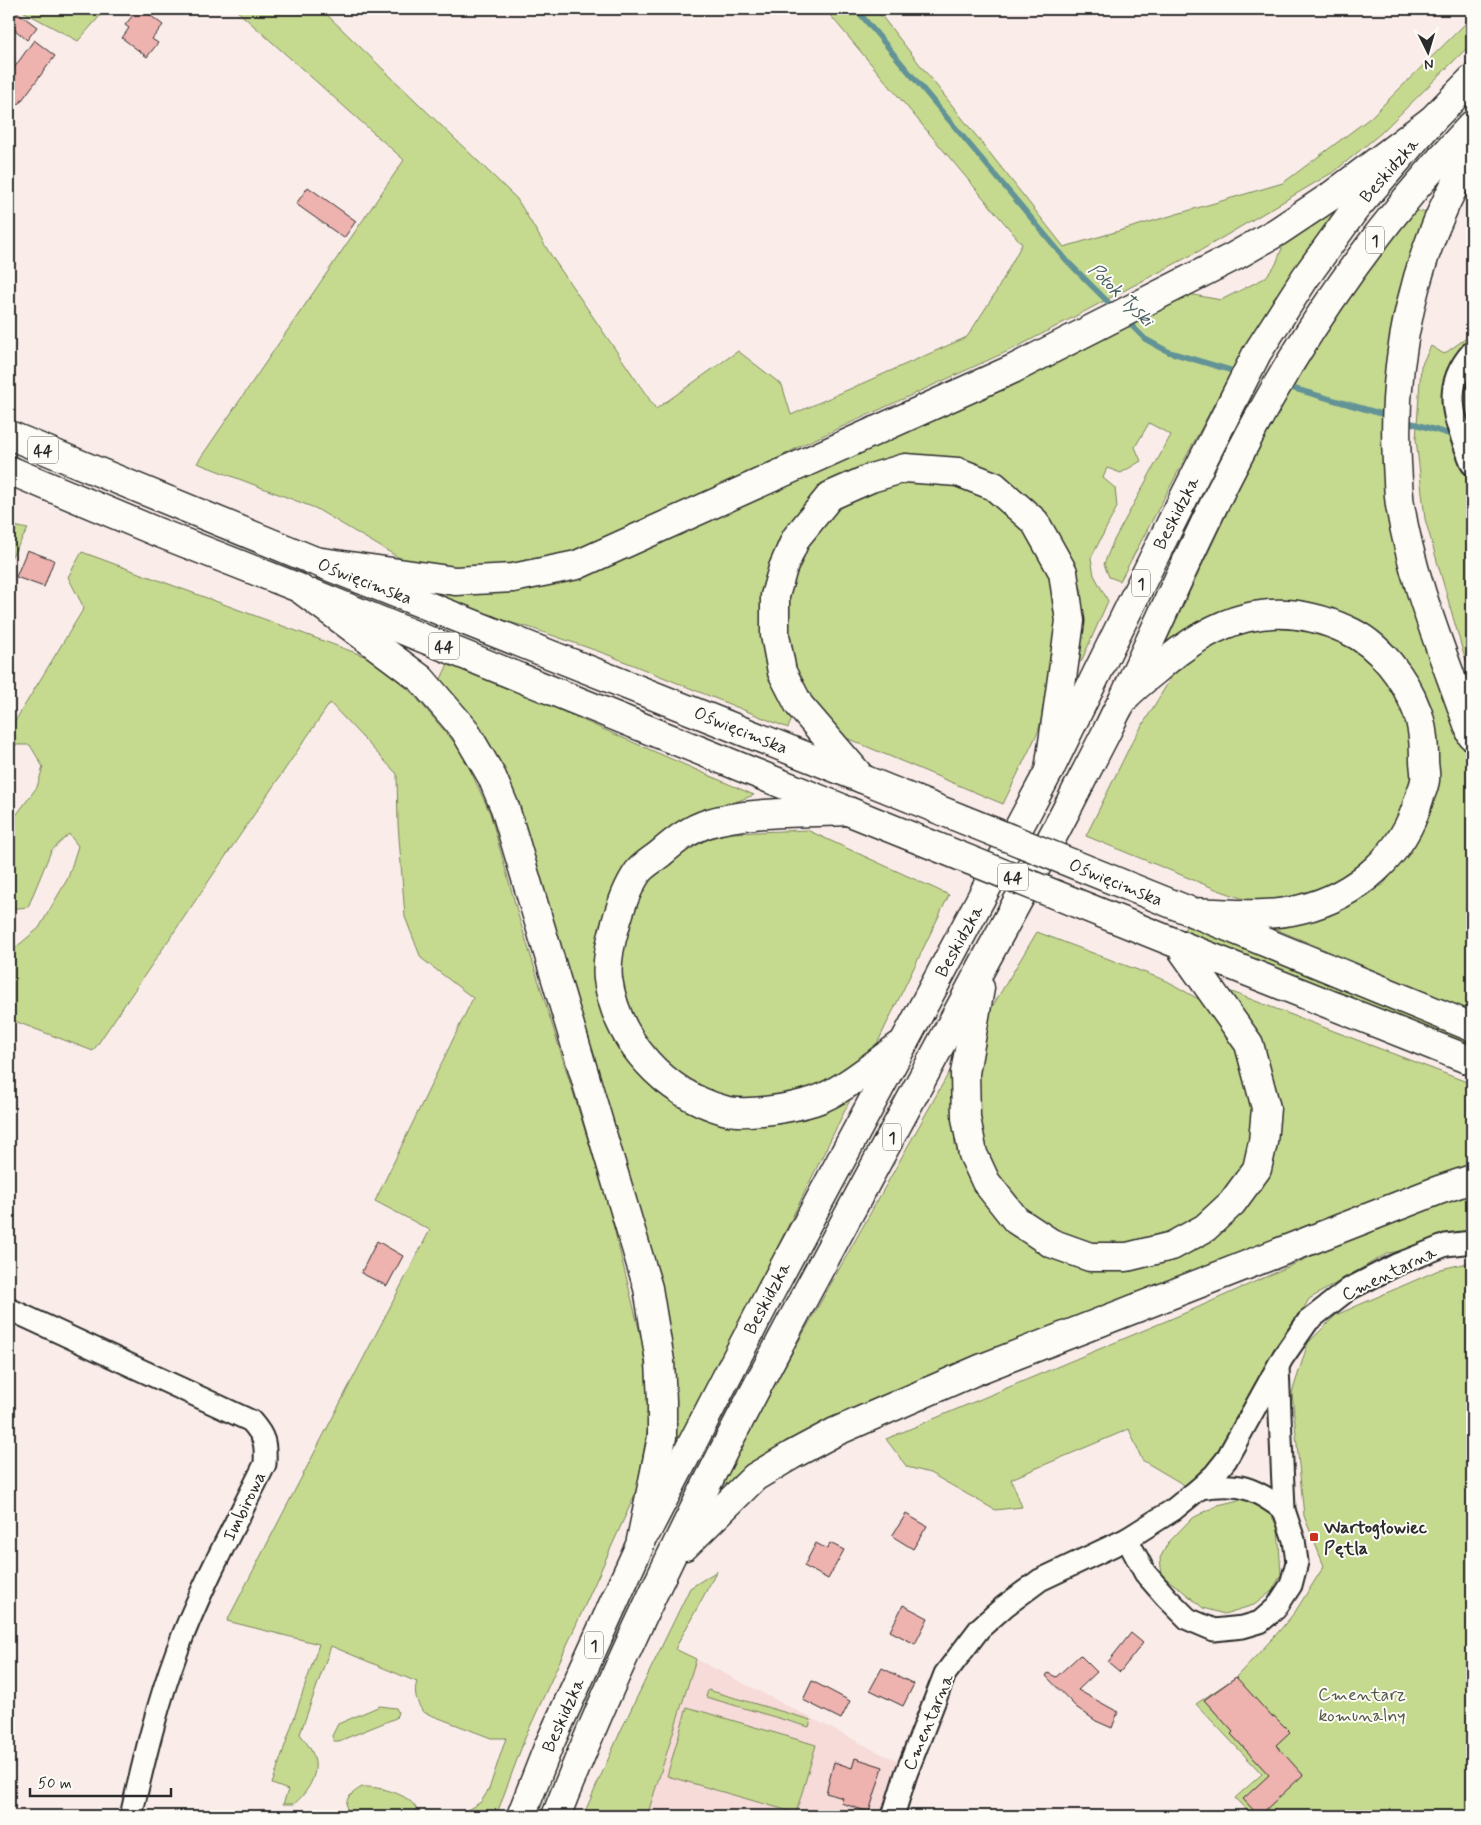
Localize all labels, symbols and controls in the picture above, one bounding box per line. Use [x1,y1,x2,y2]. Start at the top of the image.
north arrow [1404,28,1454,78]
text: N [1424,55,1434,73]
street label: Beskidzka [1355,133,1425,208]
road number: 1 [1366,226,1384,254]
water label: Potok Tyski [1083,258,1160,334]
road number: 44 [28,436,58,464]
street label: Beskidzka [1148,473,1206,554]
street label: Oświęcimska [314,553,415,611]
road number: 1 [1132,570,1150,596]
road number: 44 [429,632,459,659]
street label: Oświęcimska [690,701,791,761]
street label: Oświęcimska [1065,853,1166,913]
road number: 44 [998,864,1028,890]
street label: Beskidzka [930,901,990,982]
road number: 1 [883,1124,901,1150]
street label: Cmentarna [1338,1241,1441,1307]
street label: Beskidzka [739,1258,797,1339]
street label: Imbirowa [218,1468,272,1545]
place label: Wartogłowiec Pętla [1323,1516,1428,1561]
marker: Wartogłowiec Pętla [1308,1531,1320,1543]
road number: 1 [585,1632,603,1658]
street label: Cmentarna [898,1670,960,1774]
street label: Beskidzka [537,1674,591,1756]
park label: Cmentarz komunalny [1318,1683,1406,1728]
scale bar [30,1765,171,1797]
text: 50 m [38,1774,72,1794]

